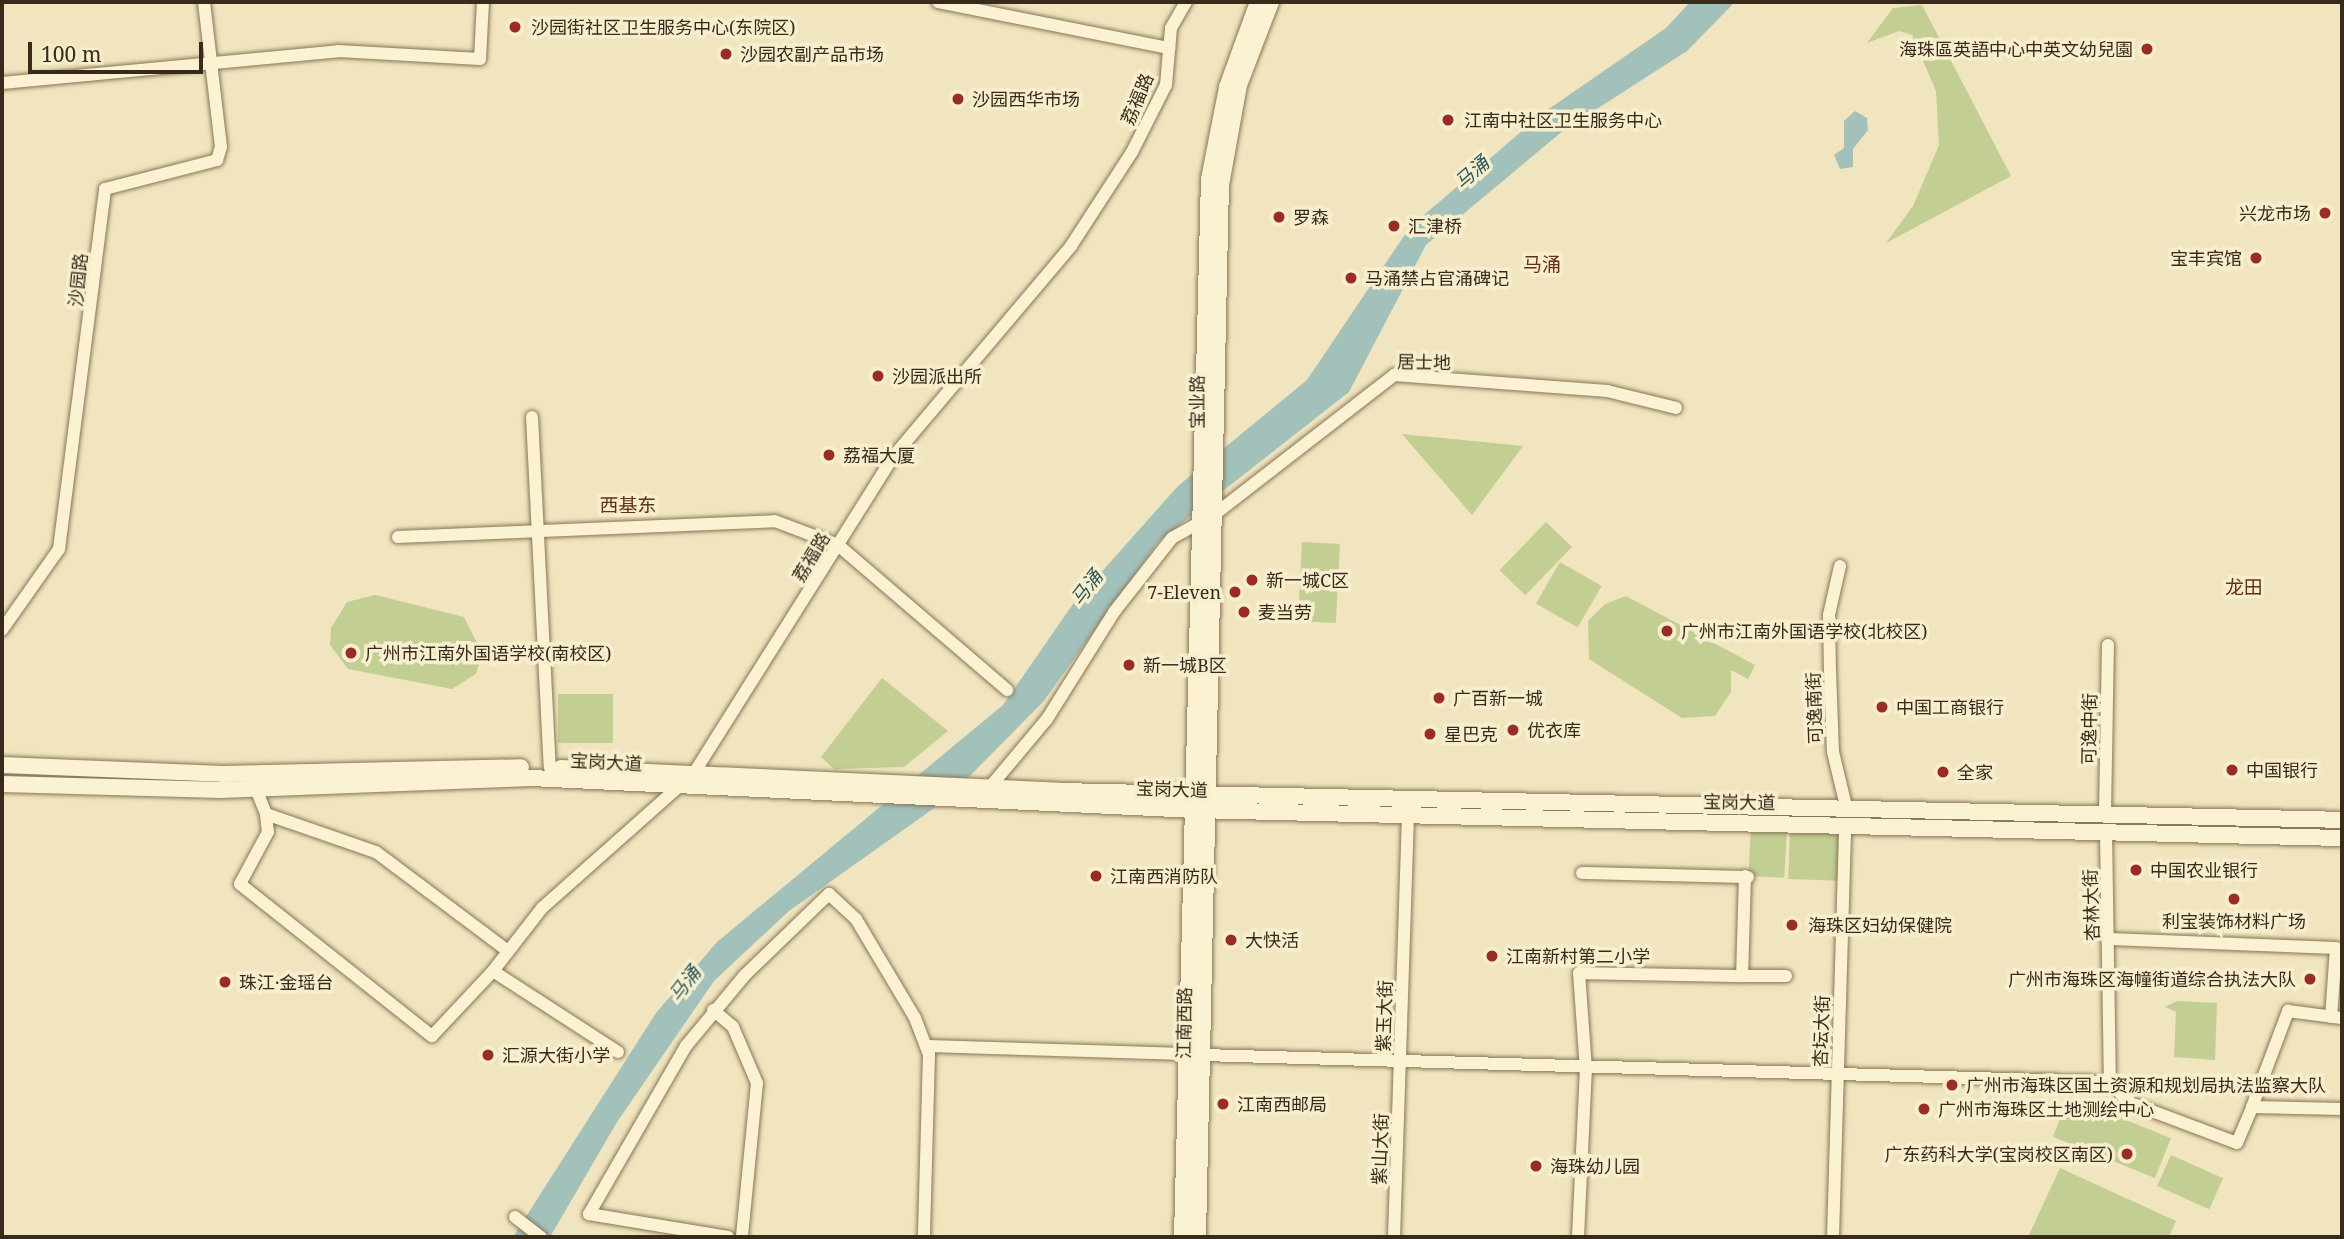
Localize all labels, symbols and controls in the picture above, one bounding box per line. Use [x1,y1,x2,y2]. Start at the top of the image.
place label: 沙园街社区卫生服务中心(东院区) [531,16,795,38]
marker: 沙园街社区卫生服务中心(东院区) [505,17,525,37]
scale bar [32,28,206,72]
place label: 海珠區英語中心中英文幼兒園 [1899,38,2133,60]
text: 100 m [41,40,102,68]
marker: 海珠區英語中心中英文幼兒園 [2139,41,2155,57]
place label: 沙园农副产品市场 [740,43,884,65]
marker: 沙园农副产品市场 [718,46,734,62]
street label: 荔福路 [1117,70,1157,128]
place label: 沙园西华市场 [972,88,1080,110]
marker: 沙园西华市场 [950,91,966,107]
place label: 江南中社区卫生服务中心 [1464,109,1662,131]
marker: 江南中社区卫生服务中心 [1438,110,1458,130]
water label: 马涌 [1450,152,1494,194]
place label: 兴龙市场 [2239,202,2311,224]
marker: 兴龙市场 [2317,205,2333,221]
place label: 罗森 [1293,206,1329,228]
marker: 罗森 [1271,209,1287,225]
place label: 汇津桥 [1408,215,1462,237]
marker: 汇津桥 [1386,218,1402,234]
place label: 宝丰宾馆 [2170,247,2242,269]
marker: 宝丰宾馆 [2248,250,2264,266]
street label: 沙园路 [64,252,92,308]
district label: 马涌 [1523,254,1561,276]
place label: 马涌禁占官涌碑记 [1365,267,1509,289]
marker: 马涌禁占官涌碑记 [1343,270,1359,286]
street label: 居士地 [1397,351,1451,373]
place label: 沙园派出所 [892,365,982,387]
marker: 沙园派出所 [870,368,886,384]
street label: 宝业路 [1186,375,1208,429]
place label: 荔福大厦 [843,444,915,466]
marker: 荔福大厦 [821,447,837,463]
district label: 西基东 [600,495,656,517]
street label: 荔福路 [788,528,834,586]
water label: 马涌 [1066,566,1108,610]
place label: 新一城C区 [1266,569,1349,591]
marker: 新一城C区 [1244,572,1260,588]
district label: 龙田 [2225,577,2263,599]
place label: 7-Eleven [1147,581,1221,603]
marker: 7-Eleven [1227,584,1243,600]
place label: 麦当劳 [1258,601,1312,623]
marker: 麦当劳 [1236,604,1252,620]
place label: 广州市江南外国语学校(北校区) [1681,620,1927,642]
marker: 广州市江南外国语学校(北校区) [1659,623,1675,639]
place label: 广州市江南外国语学校(南校区) [365,642,611,664]
marker: 广州市江南外国语学校(南校区) [343,645,359,661]
place label: 新一城B区 [1143,654,1227,676]
marker: 新一城B区 [1121,657,1137,673]
street label: 可逸南街 [1802,672,1826,744]
place label: 广百新一城 [1453,687,1543,709]
marker: 广百新一城 [1431,690,1447,706]
street label: 可逸中街 [2078,693,2100,765]
place label: 中国工商银行 [1896,696,2004,718]
marker: 中国工商银行 [1874,699,1890,715]
place label: 优衣库 [1527,719,1581,741]
marker: 优衣库 [1505,722,1521,738]
place label: 星巴克 [1444,723,1498,745]
marker: 星巴克 [1422,726,1438,742]
street label: 宝岗大道 [569,749,643,775]
place label: 中国银行 [2246,759,2318,781]
place label: 全家 [1957,761,1993,783]
marker: 中国银行 [2224,762,2240,778]
marker: 全家 [1935,764,1951,780]
street label: 宝岗大道 [1136,777,1208,801]
street label: 宝岗大道 [1703,791,1775,813]
place label: 中国农业银行 [2150,859,2258,881]
marker: 中国农业银行 [2128,862,2144,878]
place label: 江南西消防队 [1110,865,1218,887]
marker: 江南西消防队 [1088,868,1104,884]
street label: 杏林大街 [2079,869,2103,941]
marker: 利宝装饰材料广场 [2226,891,2242,907]
place label: 利宝装饰材料广场 [2162,910,2306,932]
place label: 海珠区妇幼保健院 [1808,914,1952,936]
marker: 海珠区妇幼保健院 [1782,915,1802,935]
place label: 大快活 [1245,929,1299,951]
marker: 大快活 [1223,932,1239,948]
place label: 江南新村第二小学 [1506,945,1650,967]
marker: 江南新村第二小学 [1484,948,1500,964]
water label: 马涌 [664,962,706,1006]
place label: 广州市海珠区海幢街道综合执法大队 [2008,968,2296,990]
place label: 珠江·金瑶台 [239,971,333,993]
marker: 广州市海珠区海幢街道综合执法大队 [2302,971,2318,987]
marker: 珠江·金瑶台 [217,974,233,990]
street label: 紫玉大街 [1372,980,1396,1052]
street label: 江南西路 [1173,987,1195,1059]
street label: 杏坛大街 [1809,995,1833,1067]
place label: 汇源大街小学 [502,1044,610,1066]
marker: 汇源大街小学 [480,1047,496,1063]
place label: 广州市海珠区国土资源和规划局执法监察大队 [1966,1074,2326,1096]
marker: 广州市海珠区国土资源和规划局执法监察大队 [1944,1077,1960,1093]
place label: 江南西邮局 [1237,1093,1327,1115]
marker: 江南西邮局 [1215,1096,1231,1112]
place label: 广州市海珠区土地测绘中心 [1938,1098,2154,1120]
marker: 广州市海珠区土地测绘中心 [1916,1101,1932,1117]
street label: 紫山大街 [1368,1113,1392,1185]
place label: 广东药科大学(宝岗校区南区) [1885,1143,2113,1165]
marker: 广东药科大学(宝岗校区南区) [2119,1146,2135,1162]
place label: 海珠幼儿园 [1550,1155,1640,1177]
marker: 海珠幼儿园 [1528,1158,1544,1174]

